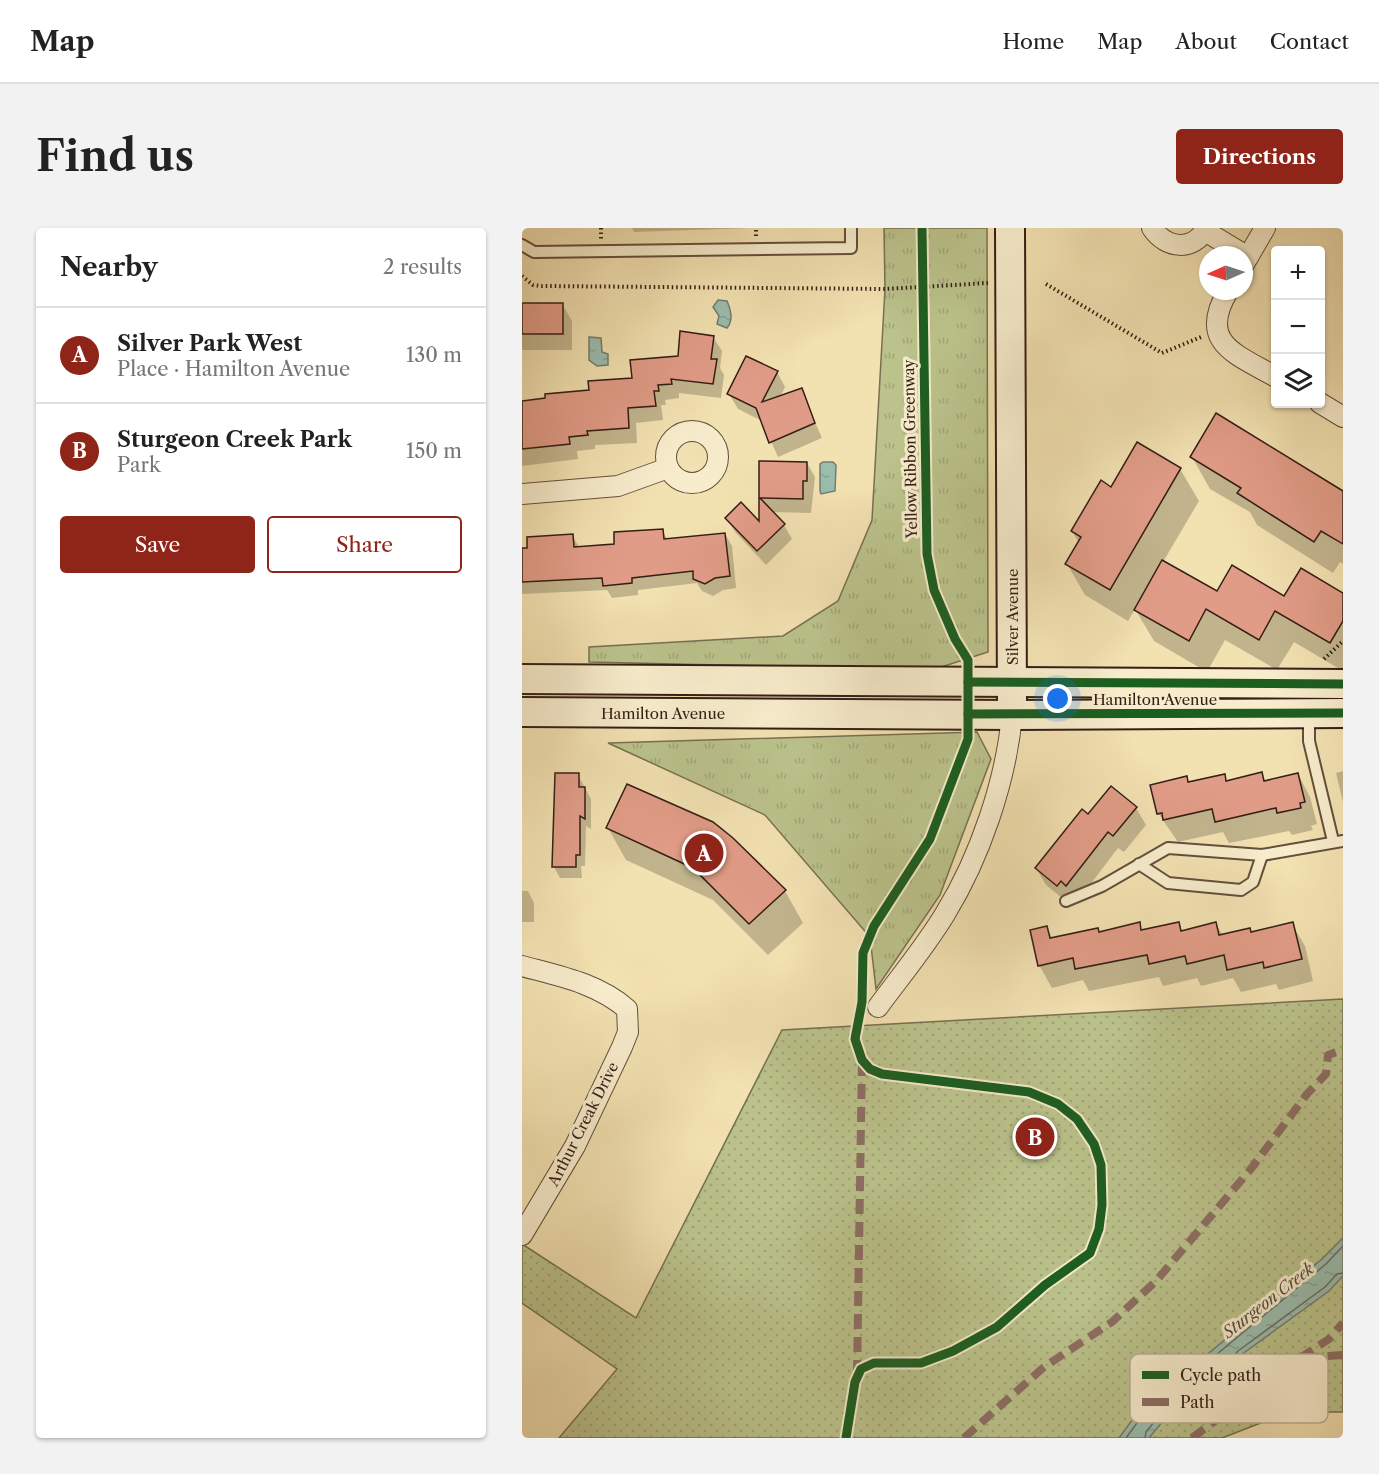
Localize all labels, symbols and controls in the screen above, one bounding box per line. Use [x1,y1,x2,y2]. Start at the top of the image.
text: Map [30,24,94,58]
text: Home [1003,29,1064,54]
text: Map [1097,29,1142,54]
text: About [1175,29,1237,54]
text: Contact [1270,29,1349,54]
button: Directions [1176,129,1343,184]
text: Find us [36,130,194,182]
north arrow [1199,246,1253,300]
map controls [1271,246,1325,408]
button: + [1271,246,1325,300]
text: Nearby [60,251,158,283]
text: 2 results [383,255,462,279]
button: − [1271,300,1325,354]
text: Silver Park West [117,330,302,357]
text: A [72,343,87,367]
text: 130 m [406,343,462,367]
button: layers [1271,354,1325,408]
text: Place · Hamilton Avenue [117,357,350,381]
street label: Yellow Ribbon Greenway [899,359,921,540]
text: Sturgeon Creek Park [117,426,352,453]
text: B [72,439,87,463]
text: 150 m [406,439,462,463]
text: Park [117,453,160,477]
button: Save [60,516,255,573]
button: Share [267,516,462,573]
street label: Silver Avenue [1003,569,1022,665]
your location [1043,684,1072,713]
street label: Hamilton Avenue [1093,690,1217,709]
street label: Hamilton Avenue [601,704,725,723]
pin: A [684,830,723,876]
street label: Arthur Creak Drive [543,1059,622,1190]
pin: B [1016,1114,1054,1160]
water label: Sturgeon Creek [1218,1258,1318,1342]
legend [1130,1354,1328,1423]
text: Cycle path [1180,1365,1261,1385]
text: Path [1180,1392,1214,1412]

